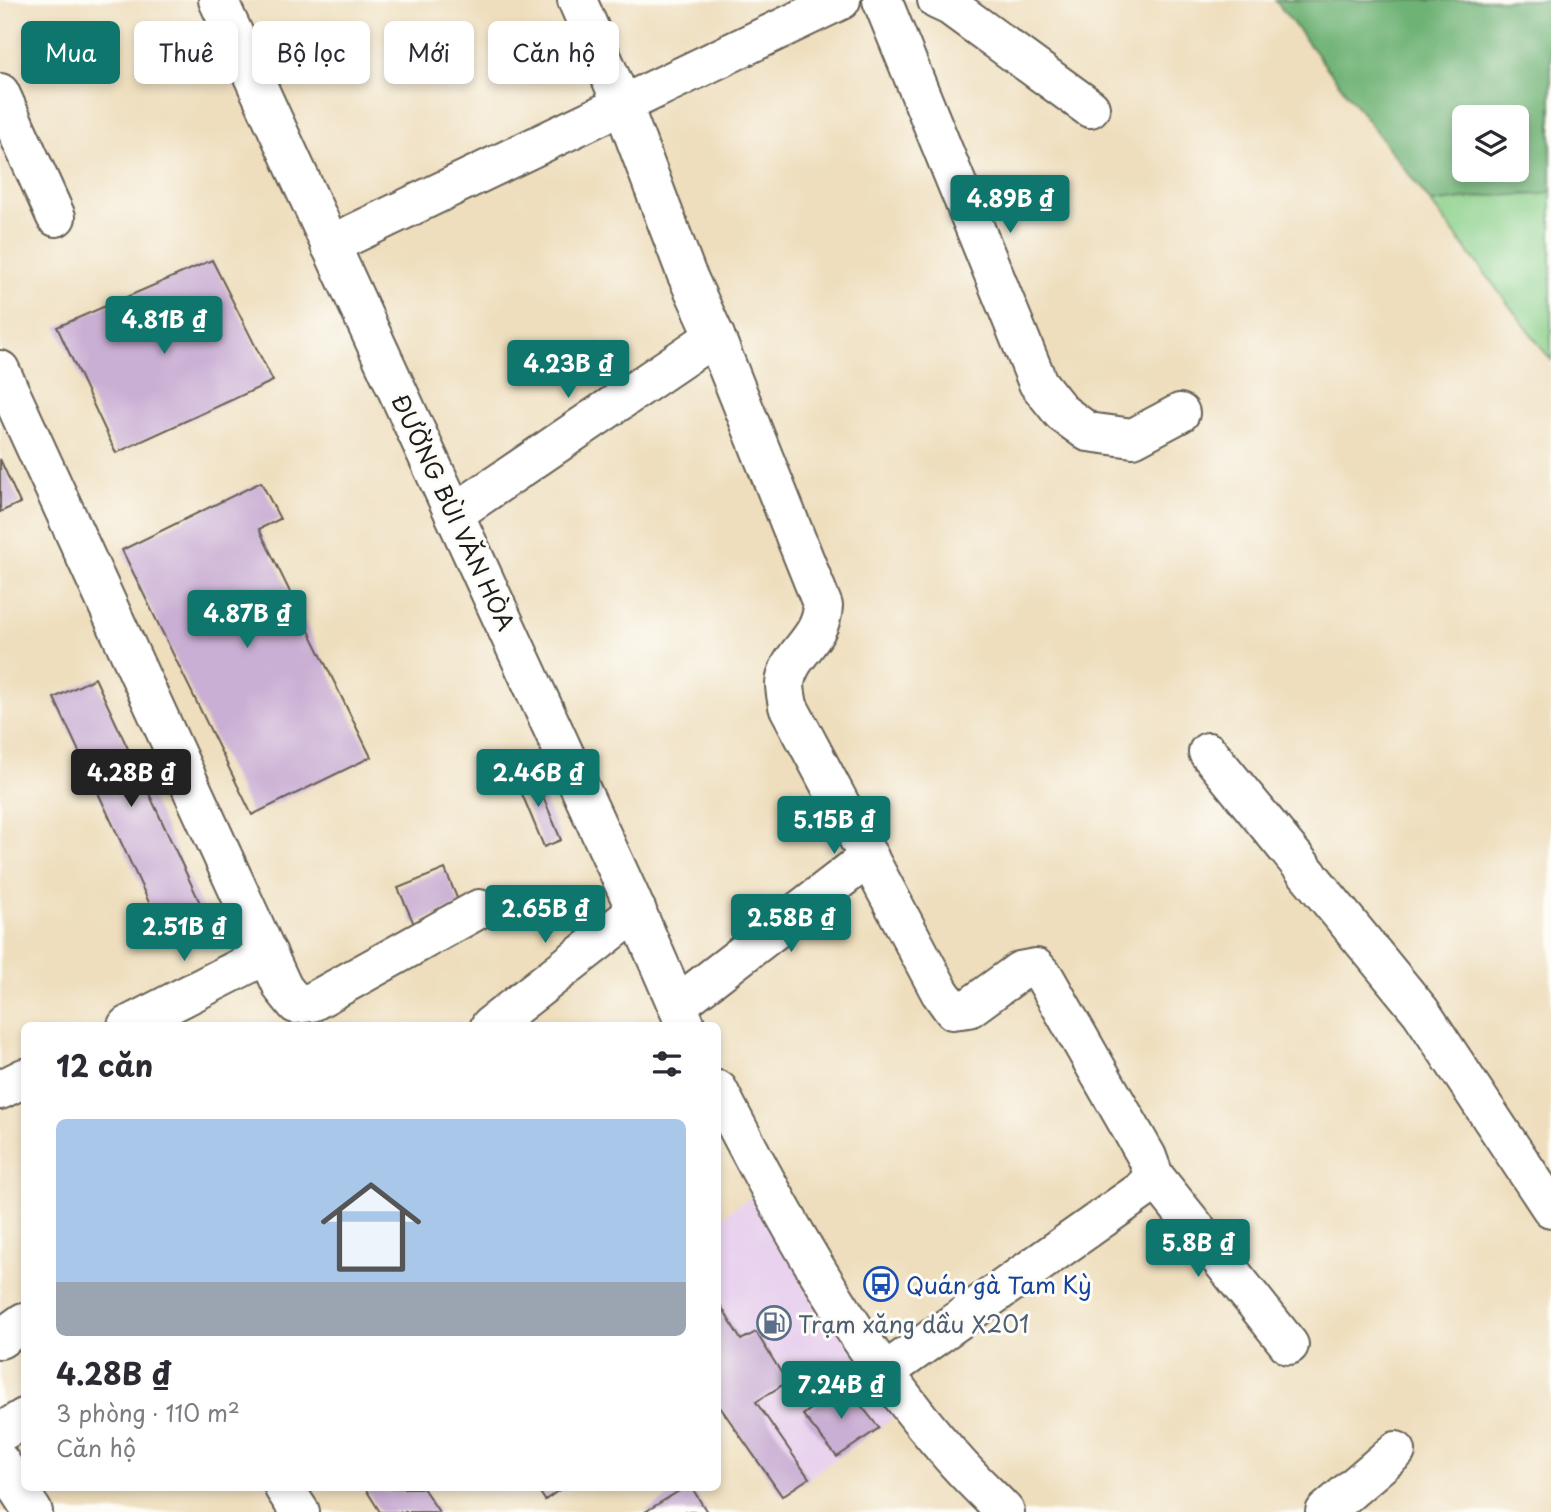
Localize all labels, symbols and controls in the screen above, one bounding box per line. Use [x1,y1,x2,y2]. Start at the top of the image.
chip: Mua [21,21,120,84]
chip: Thuê [134,21,238,84]
chip: Bộ lọc [252,21,370,84]
chip: Mới [384,21,474,84]
chip: Căn hộ [488,21,619,84]
map controls [1452,105,1529,182]
button: layers [1452,105,1529,182]
pin: 4.89B ₫ [945,176,1075,235]
text: 4.89B ₫ [966,180,1054,215]
pin: 4.81B ₫ [99,296,229,356]
text: 4.81B ₫ [121,301,207,336]
pin: 4.23B ₫ [503,340,633,400]
text: 4.23B ₫ [523,345,613,380]
street label: ĐƯỜNG BÙI VĂN HÒA [384,388,524,636]
pin: 4.87B ₫ [182,590,312,650]
text: 4.87B ₫ [203,595,291,630]
pin: 4.28B ₫ [66,750,196,809]
pin: 2.46B ₫ [473,750,603,809]
text: 4.28B ₫ [87,754,175,789]
text: 2.46B ₫ [493,754,584,789]
pin: 5.15B ₫ [769,796,899,856]
text: 5.15B ₫ [793,801,875,836]
pin: 2.65B ₫ [480,886,610,945]
text: 2.65B ₫ [501,890,589,925]
pin: 2.58B ₫ [726,894,856,954]
text: 2.58B ₫ [747,899,835,934]
pin: 2.51B ₫ [119,904,249,963]
text: 2.51B ₫ [142,908,226,943]
text: 12 căn [56,1042,153,1087]
icon: filters [648,1045,686,1083]
icon: home [308,1164,434,1290]
pin: 5.8B ₫ [1141,1220,1255,1279]
text: 5.8B ₫ [1162,1224,1234,1259]
bus stop icon: Quán gà Tam Kỳ [862,1265,900,1303]
place label: Quán gà Tam Kỳ [906,1267,1092,1302]
fuel station icon: Trạm xăng dầu X201 [755,1304,793,1342]
place label: Trạm xăng dầu X201 [798,1306,1029,1341]
text: 4.28B ₫ [56,1350,171,1395]
pin: 7.24B ₫ [776,1362,906,1421]
text: 7.24B ₫ [798,1366,884,1401]
text: 3 phòng · 110 m² [56,1395,240,1430]
text: Căn hộ [56,1430,136,1465]

